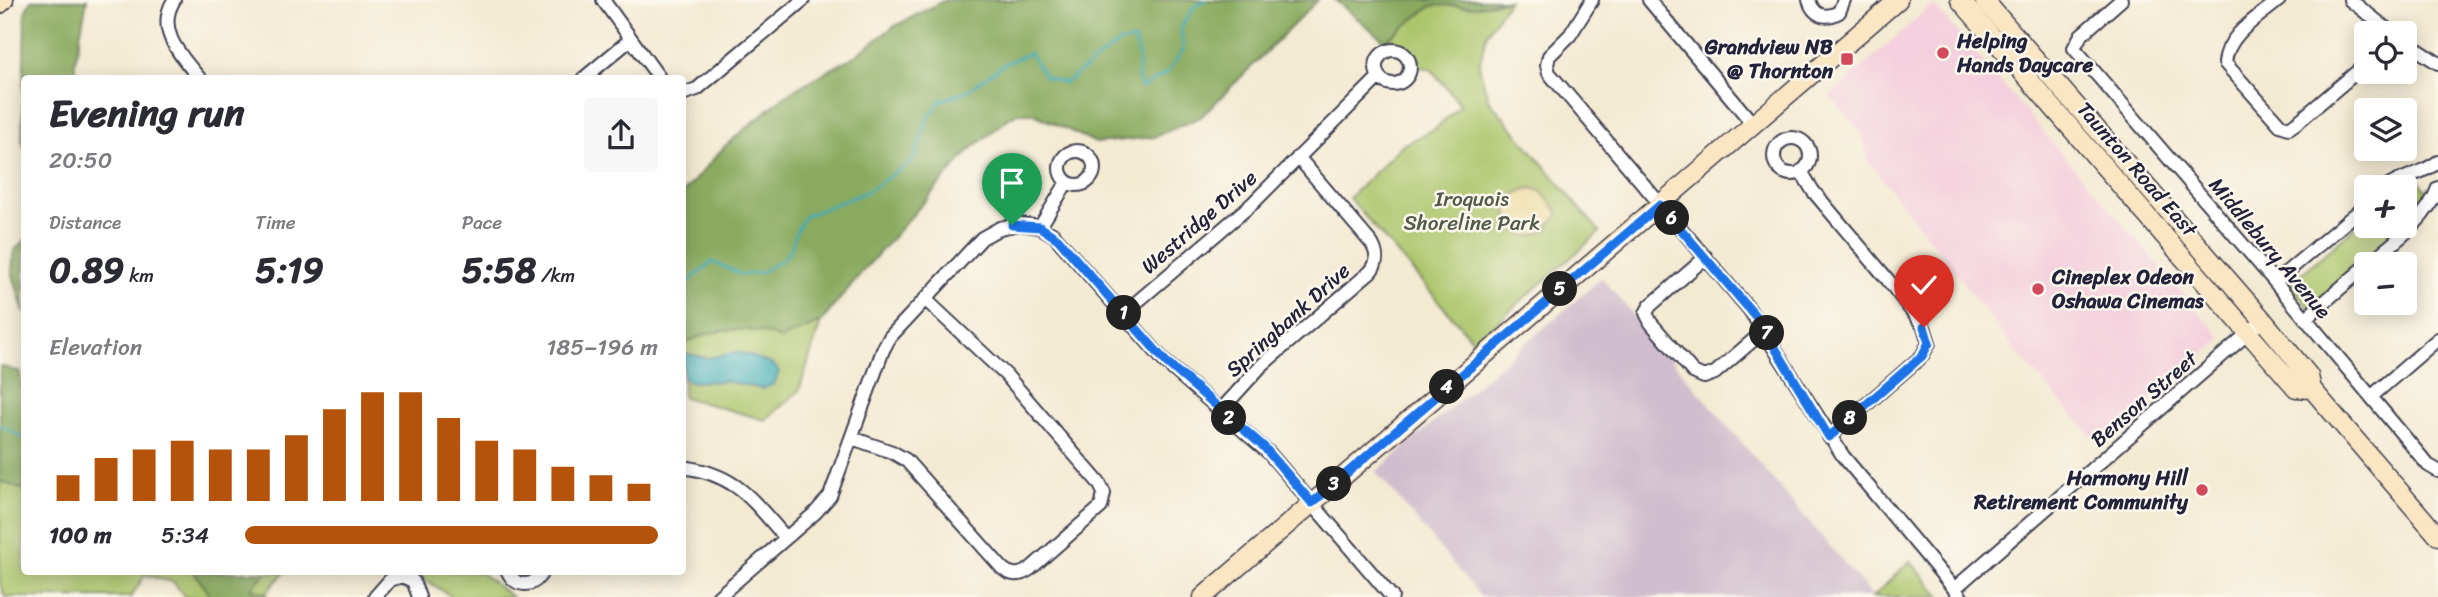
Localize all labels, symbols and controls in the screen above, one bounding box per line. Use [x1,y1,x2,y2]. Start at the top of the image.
map controls [2354,21,2417,315]
button: locate [2354,21,2417,84]
place label: Helping Hands Daycare [1956,22,2093,84]
place label: Grandview NB @ Thornton [1704,28,1834,90]
marker: Helping Hands Daycare [1935,45,1951,61]
marker: Grandview NB @ Thornton [1839,51,1855,67]
text: Evening run [49,80,245,147]
street label: Taunton Road East [2067,92,2208,247]
button: share [584,98,658,172]
button: layers [2354,98,2417,161]
text: 20:50 [49,140,112,181]
pin [982,153,1042,225]
street label: Westridge Drive [1132,160,1266,284]
icon: arrive [993,164,1031,202]
street label: Middlebury Avenue [2199,168,2341,328]
button: + [2354,175,2417,238]
park label: Iroquois Shoreline Park [1404,180,1540,242]
pin: 6 [1654,200,1690,235]
text: 6 [1666,201,1677,234]
text: Distance [49,206,121,239]
text: Time [255,206,296,239]
text: Pace [462,206,502,239]
text: 0.89 [49,239,124,301]
text: 5:19 [255,239,324,301]
text: 5:58 [462,239,536,301]
button: − [2354,252,2417,315]
street label: Springbank Drive [1217,253,1360,387]
pin [1894,255,1954,327]
place label: Cineplex Odeon Oshawa Cinemas [2051,258,2204,320]
text: km [124,259,154,292]
text: /km [536,259,575,292]
icon: check [1905,266,1943,304]
pin: 5 [1542,272,1578,306]
text: 5 [1554,272,1565,305]
marker: Cineplex Odeon Oshawa Cinemas [2030,281,2046,297]
pin: 1 [1106,296,1142,330]
text: 1 [1119,296,1128,329]
pin: 7 [1750,316,1784,350]
text: 7 [1761,316,1772,349]
text: Elevation [49,327,142,368]
text: 185–196 m [546,327,658,368]
street label: Benson Street [2081,340,2208,457]
pin: 4 [1430,370,1464,404]
text: 4 [1441,370,1452,403]
pin: 2 [1212,400,1246,436]
pin: 8 [1832,400,1868,436]
text: 2 [1223,401,1234,434]
text: 8 [1844,401,1855,434]
place label: Harmony Hill Retirement Community [1973,459,2189,521]
pin: 3 [1316,466,1352,502]
text: 3 [1328,467,1339,500]
marker: Harmony Hill Retirement Community [2194,482,2210,498]
text: 100 m [49,515,112,556]
text: 5:34 [161,515,209,556]

